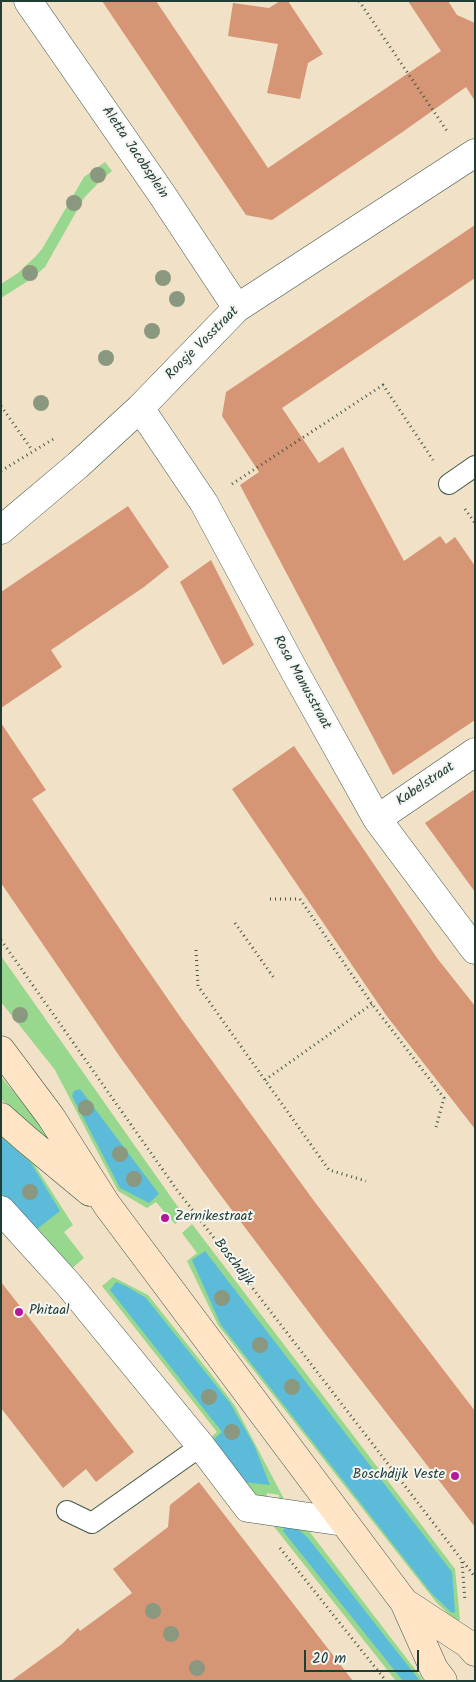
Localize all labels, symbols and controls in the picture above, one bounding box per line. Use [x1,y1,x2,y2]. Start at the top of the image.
street label: Aletta Jacobsplein [97,104,171,202]
street label: Roosje Vosstraat [163,304,243,384]
street label: Rosa Manusstraat [268,633,334,733]
street label: Kabelstraat [394,759,458,811]
place label: Zernikestraat [175,1210,253,1226]
marker: Zernikestraat [159,1212,171,1224]
street label: Boschdijk [209,1236,257,1290]
place label: Phitaal [29,1304,69,1320]
marker: Phitaal [13,1306,25,1318]
place label: Boschdijk Veste [353,1468,445,1484]
marker: Boschdijk Veste [449,1470,461,1482]
scale bar [306,1640,421,1672]
text: 20 m [312,1647,346,1671]

